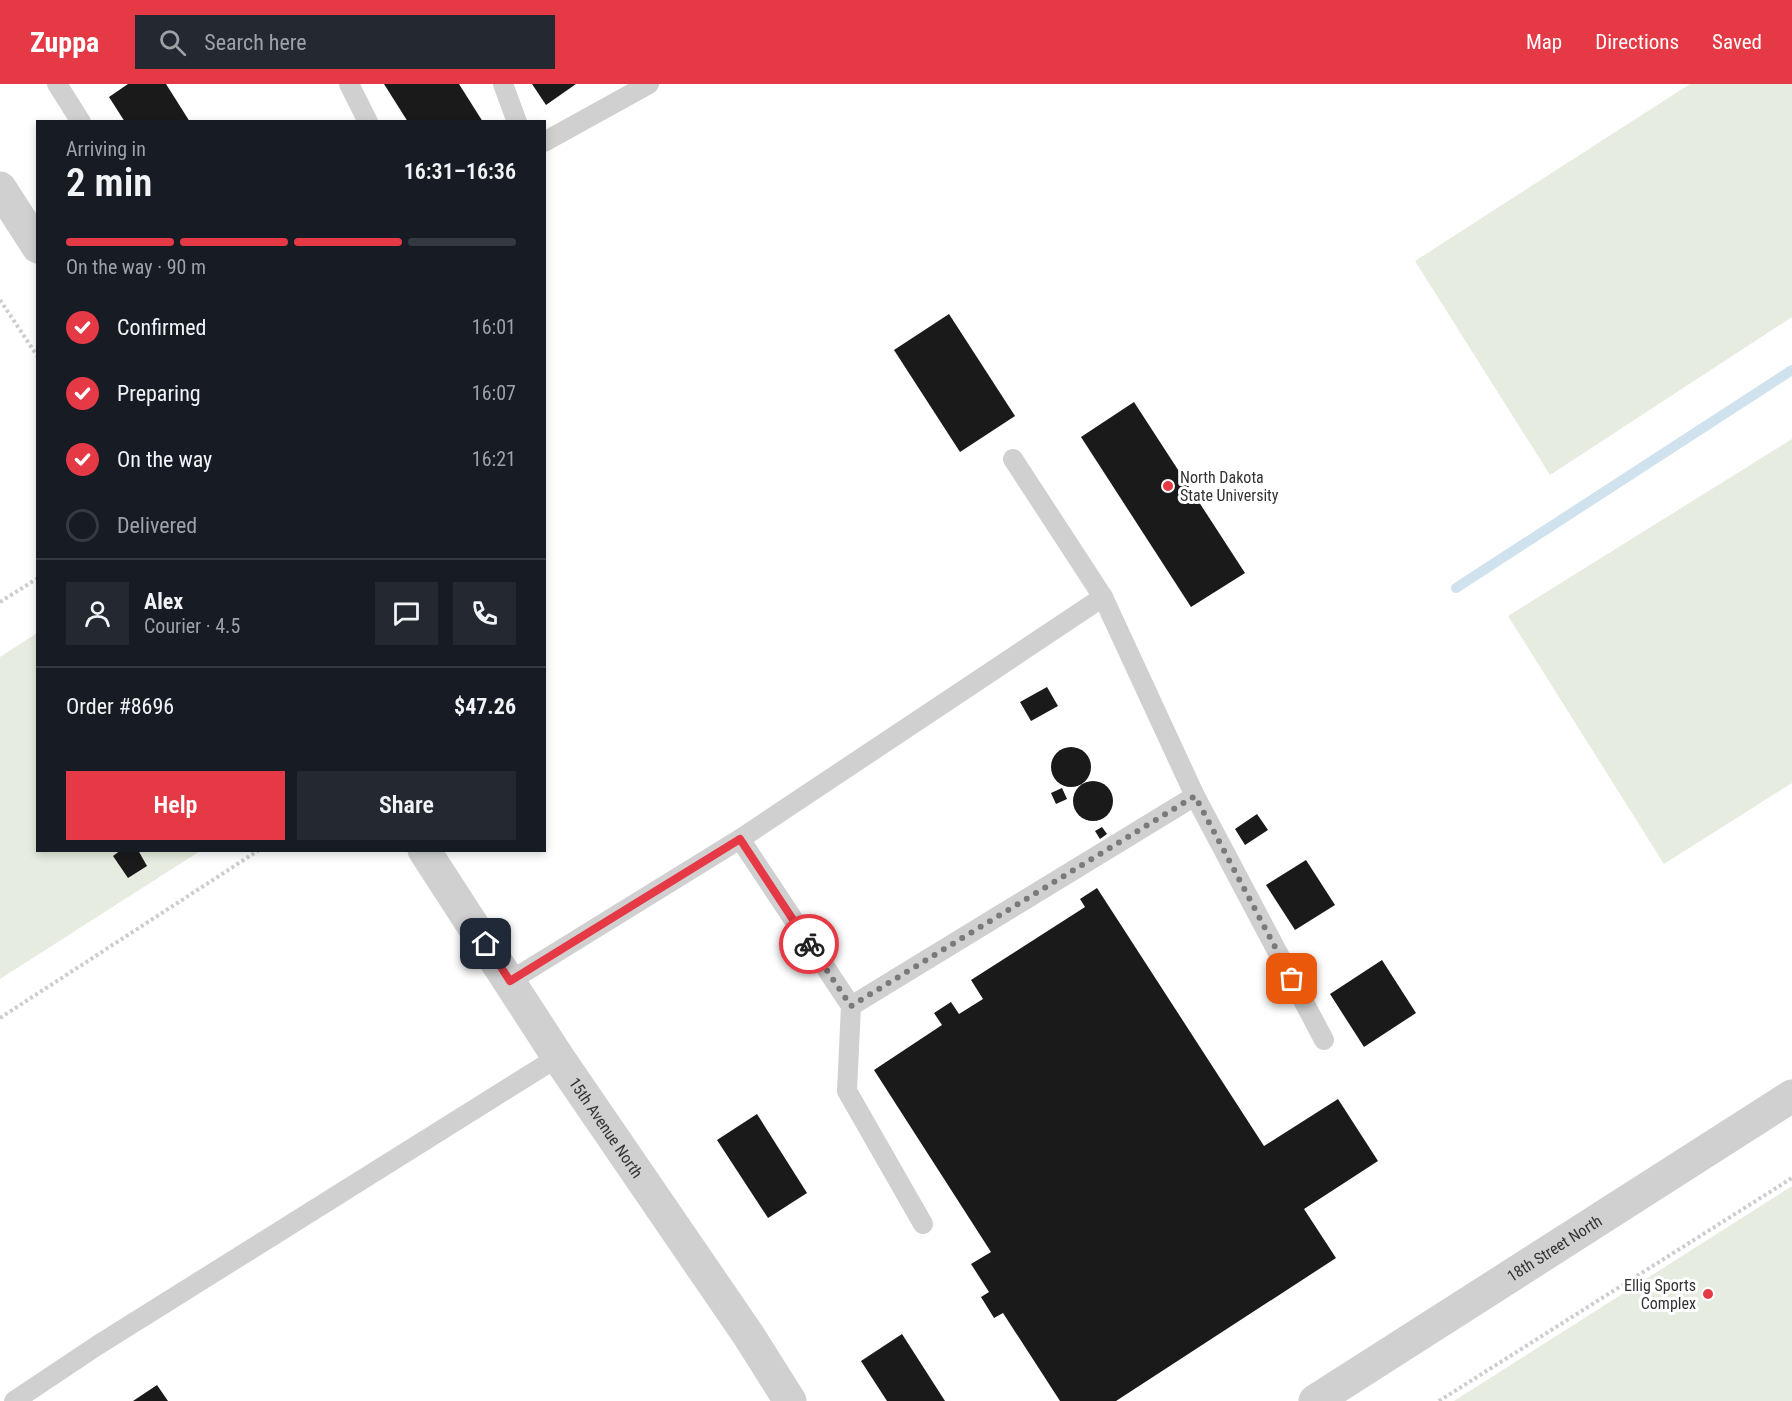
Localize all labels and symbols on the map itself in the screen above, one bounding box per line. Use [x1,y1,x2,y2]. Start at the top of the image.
place label: North Dakota State University [1180,468,1279,505]
marker: North Dakota State University [1161,479,1175,493]
courier [779,914,839,974]
pin [460,918,511,969]
pin [1266,953,1317,1004]
street label: 15th Avenue North [565,1074,647,1181]
street label: 18th Street North [1503,1211,1605,1285]
place label: Ellig Sports Complex [1624,1276,1696,1313]
marker: Ellig Sports Complex [1701,1287,1715,1301]

